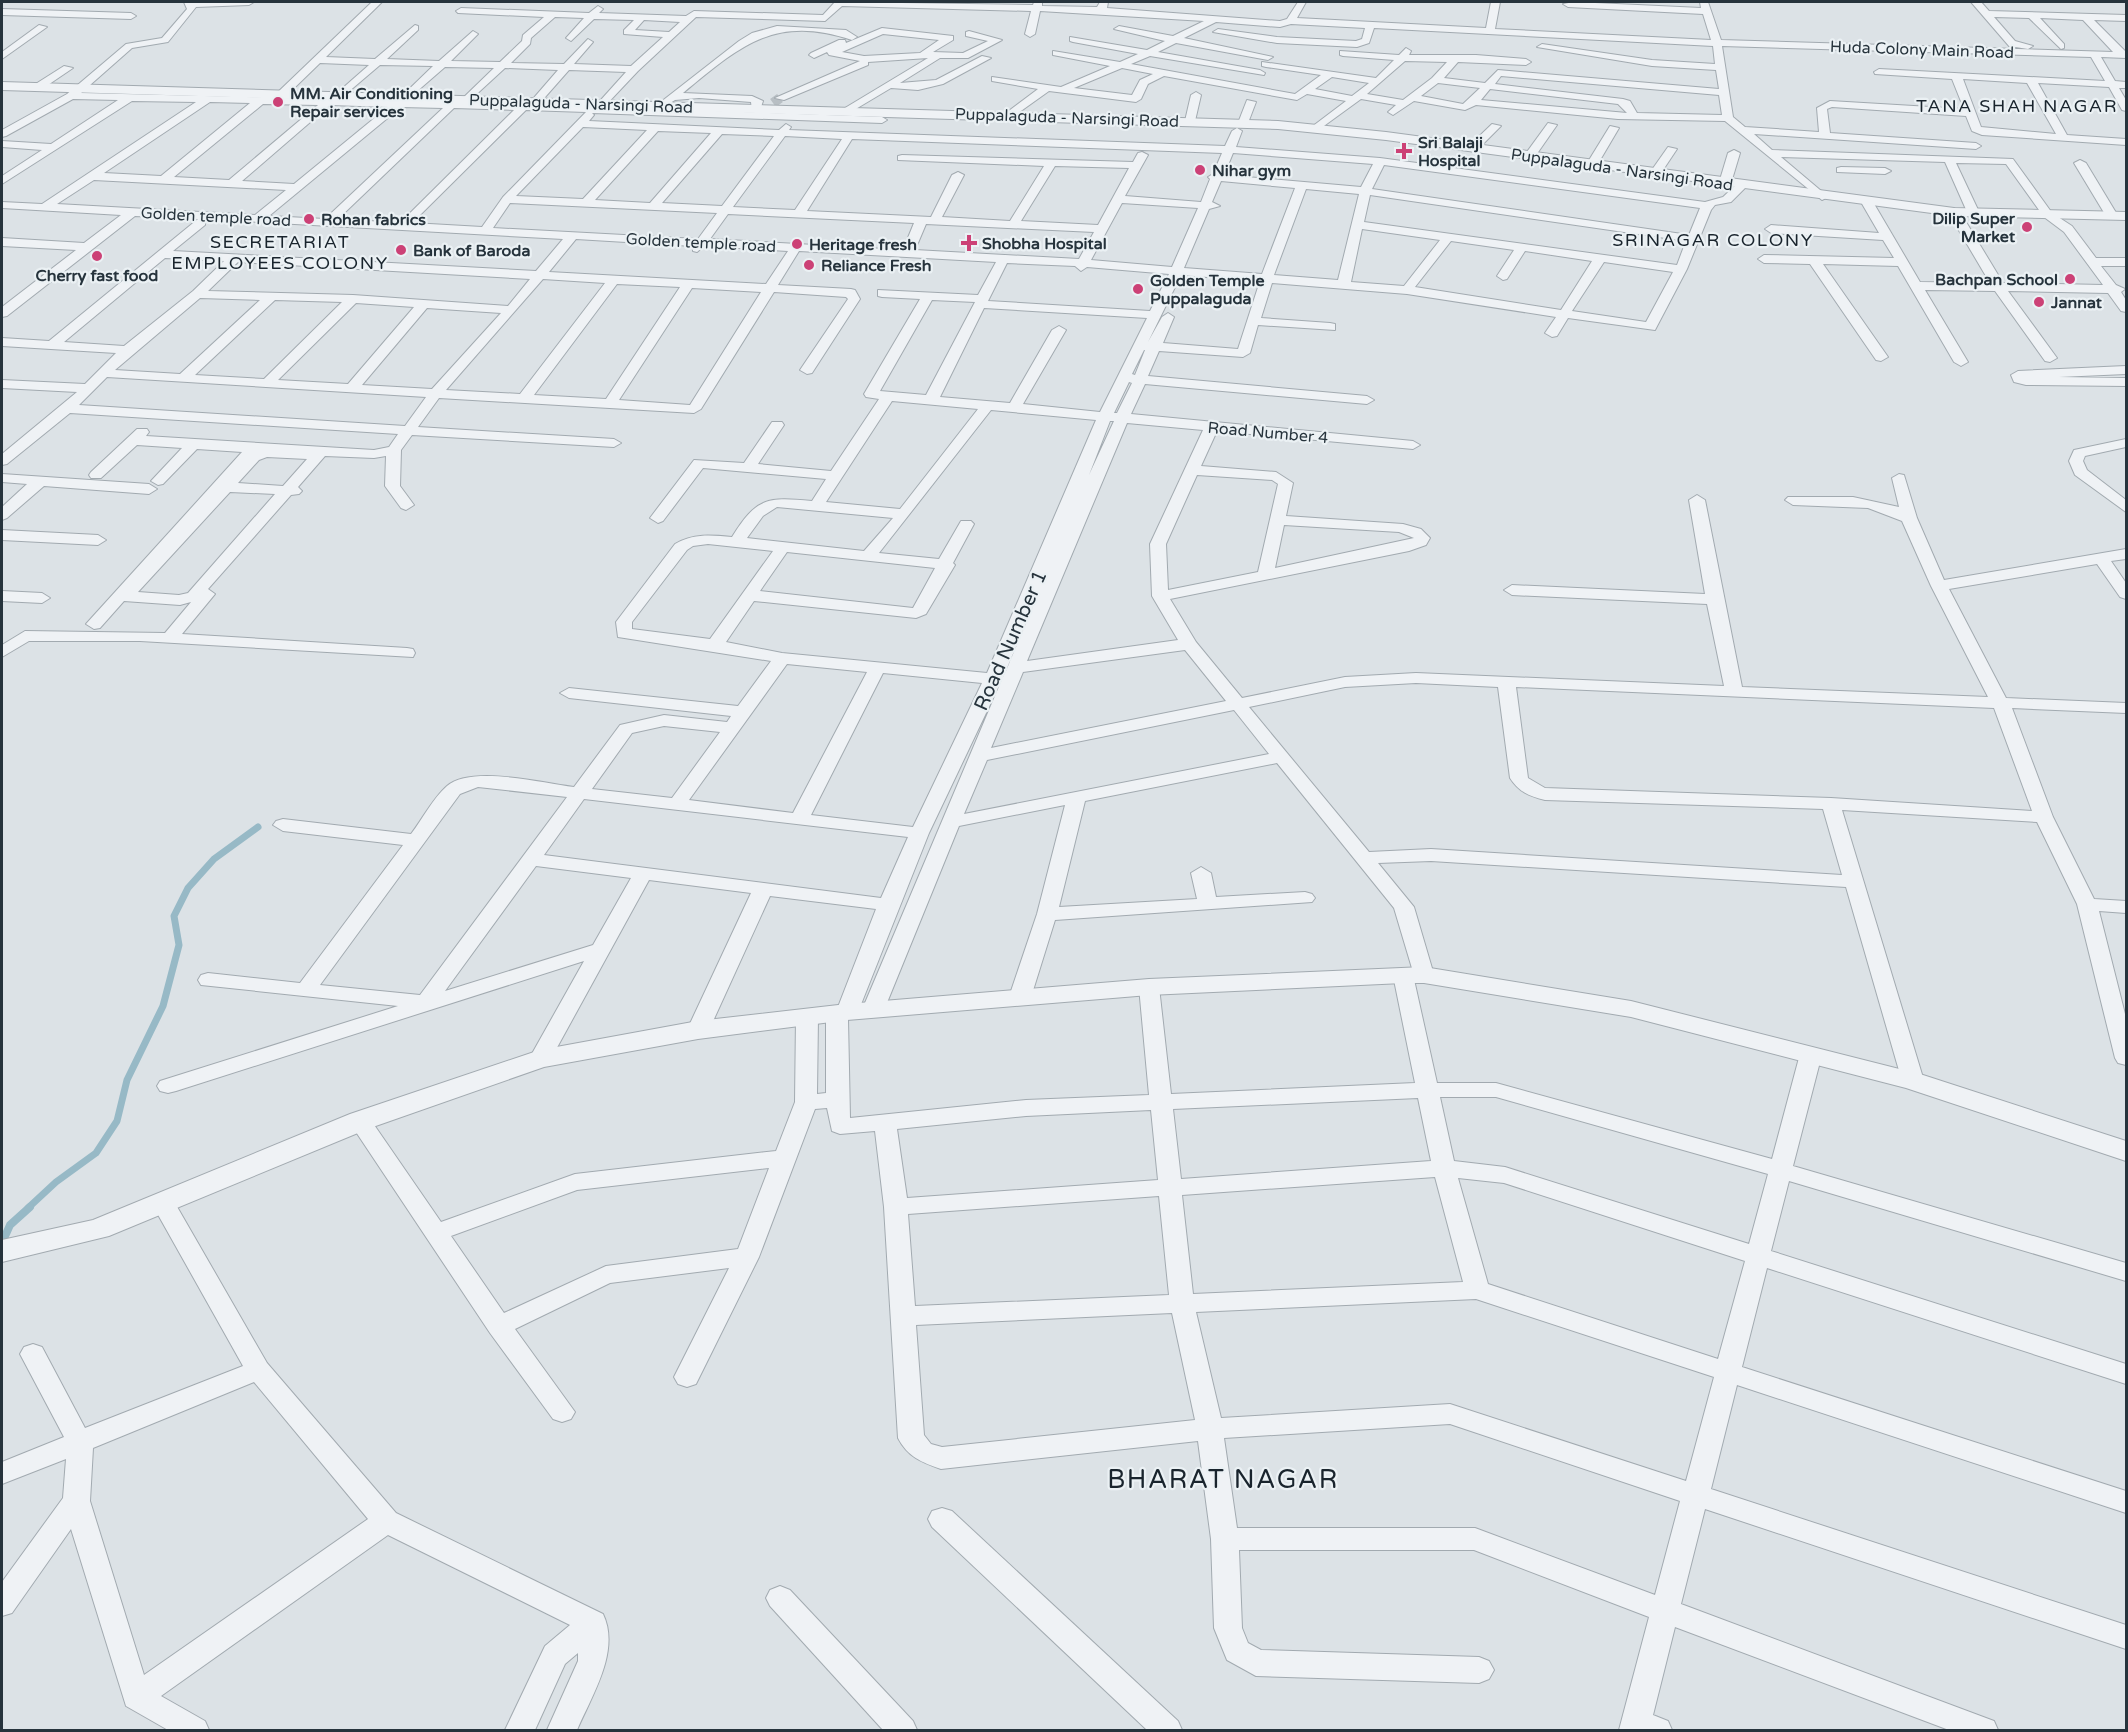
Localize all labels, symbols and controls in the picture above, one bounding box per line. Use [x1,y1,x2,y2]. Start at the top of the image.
street label: Huda Colony Main Road [1830,37,2014,63]
place label: MM. Air Conditioning Repair services [290,84,453,122]
street label: Puppalaguda - Narsingi Road [469,90,693,118]
marker: MM. Air Conditioning Repair services [271,95,285,109]
district label: TANA SHAH NAGAR [1916,95,2118,117]
street label: Puppalaguda - Narsingi Road [955,104,1179,132]
place label: Sri Balaji Hospital [1418,133,1483,171]
marker: Sri Balaji Hospital [1395,142,1413,160]
street label: Puppalaguda - Narsingi Road [1509,144,1734,195]
place label: Nihar gym [1212,161,1291,181]
marker: Nihar gym [1193,163,1207,177]
street label: Golden temple road [140,203,292,231]
place label: Dilip Super Market [1932,209,2016,247]
place label: Rohan fabrics [321,210,426,230]
marker: Rohan fabrics [302,212,316,226]
marker: Dilip Super Market [2020,220,2034,234]
street label: Golden temple road [625,229,777,257]
district label: SRINAGAR COLONY [1612,229,1814,251]
district label: SECRETARIAT EMPLOYEES COLONY [171,231,389,274]
marker: Shobha Hospital [960,234,978,252]
place label: Shobha Hospital [982,234,1107,254]
place label: Heritage fresh [809,235,917,255]
marker: Heritage fresh [790,237,804,251]
place label: Bank of Baroda [413,241,530,261]
marker: Bank of Baroda [394,243,408,257]
marker: Cherry fast food [90,249,104,263]
place label: Reliance Fresh [821,256,932,276]
marker: Reliance Fresh [802,258,816,272]
place label: Cherry fast food [36,266,158,286]
place label: Bachpan School [1935,270,2058,290]
place label: Golden Temple Puppalaguda [1150,271,1264,309]
marker: Bachpan School [2063,272,2077,286]
marker: Golden Temple Puppalaguda [1131,282,1145,296]
place label: Jannat [2050,293,2103,313]
marker: Jannat [2032,295,2046,309]
street label: Road Number 4 [1207,418,1329,448]
street label: Road Number 1 [969,566,1053,714]
district label: BHARAT NAGAR [1107,1464,1339,1495]

